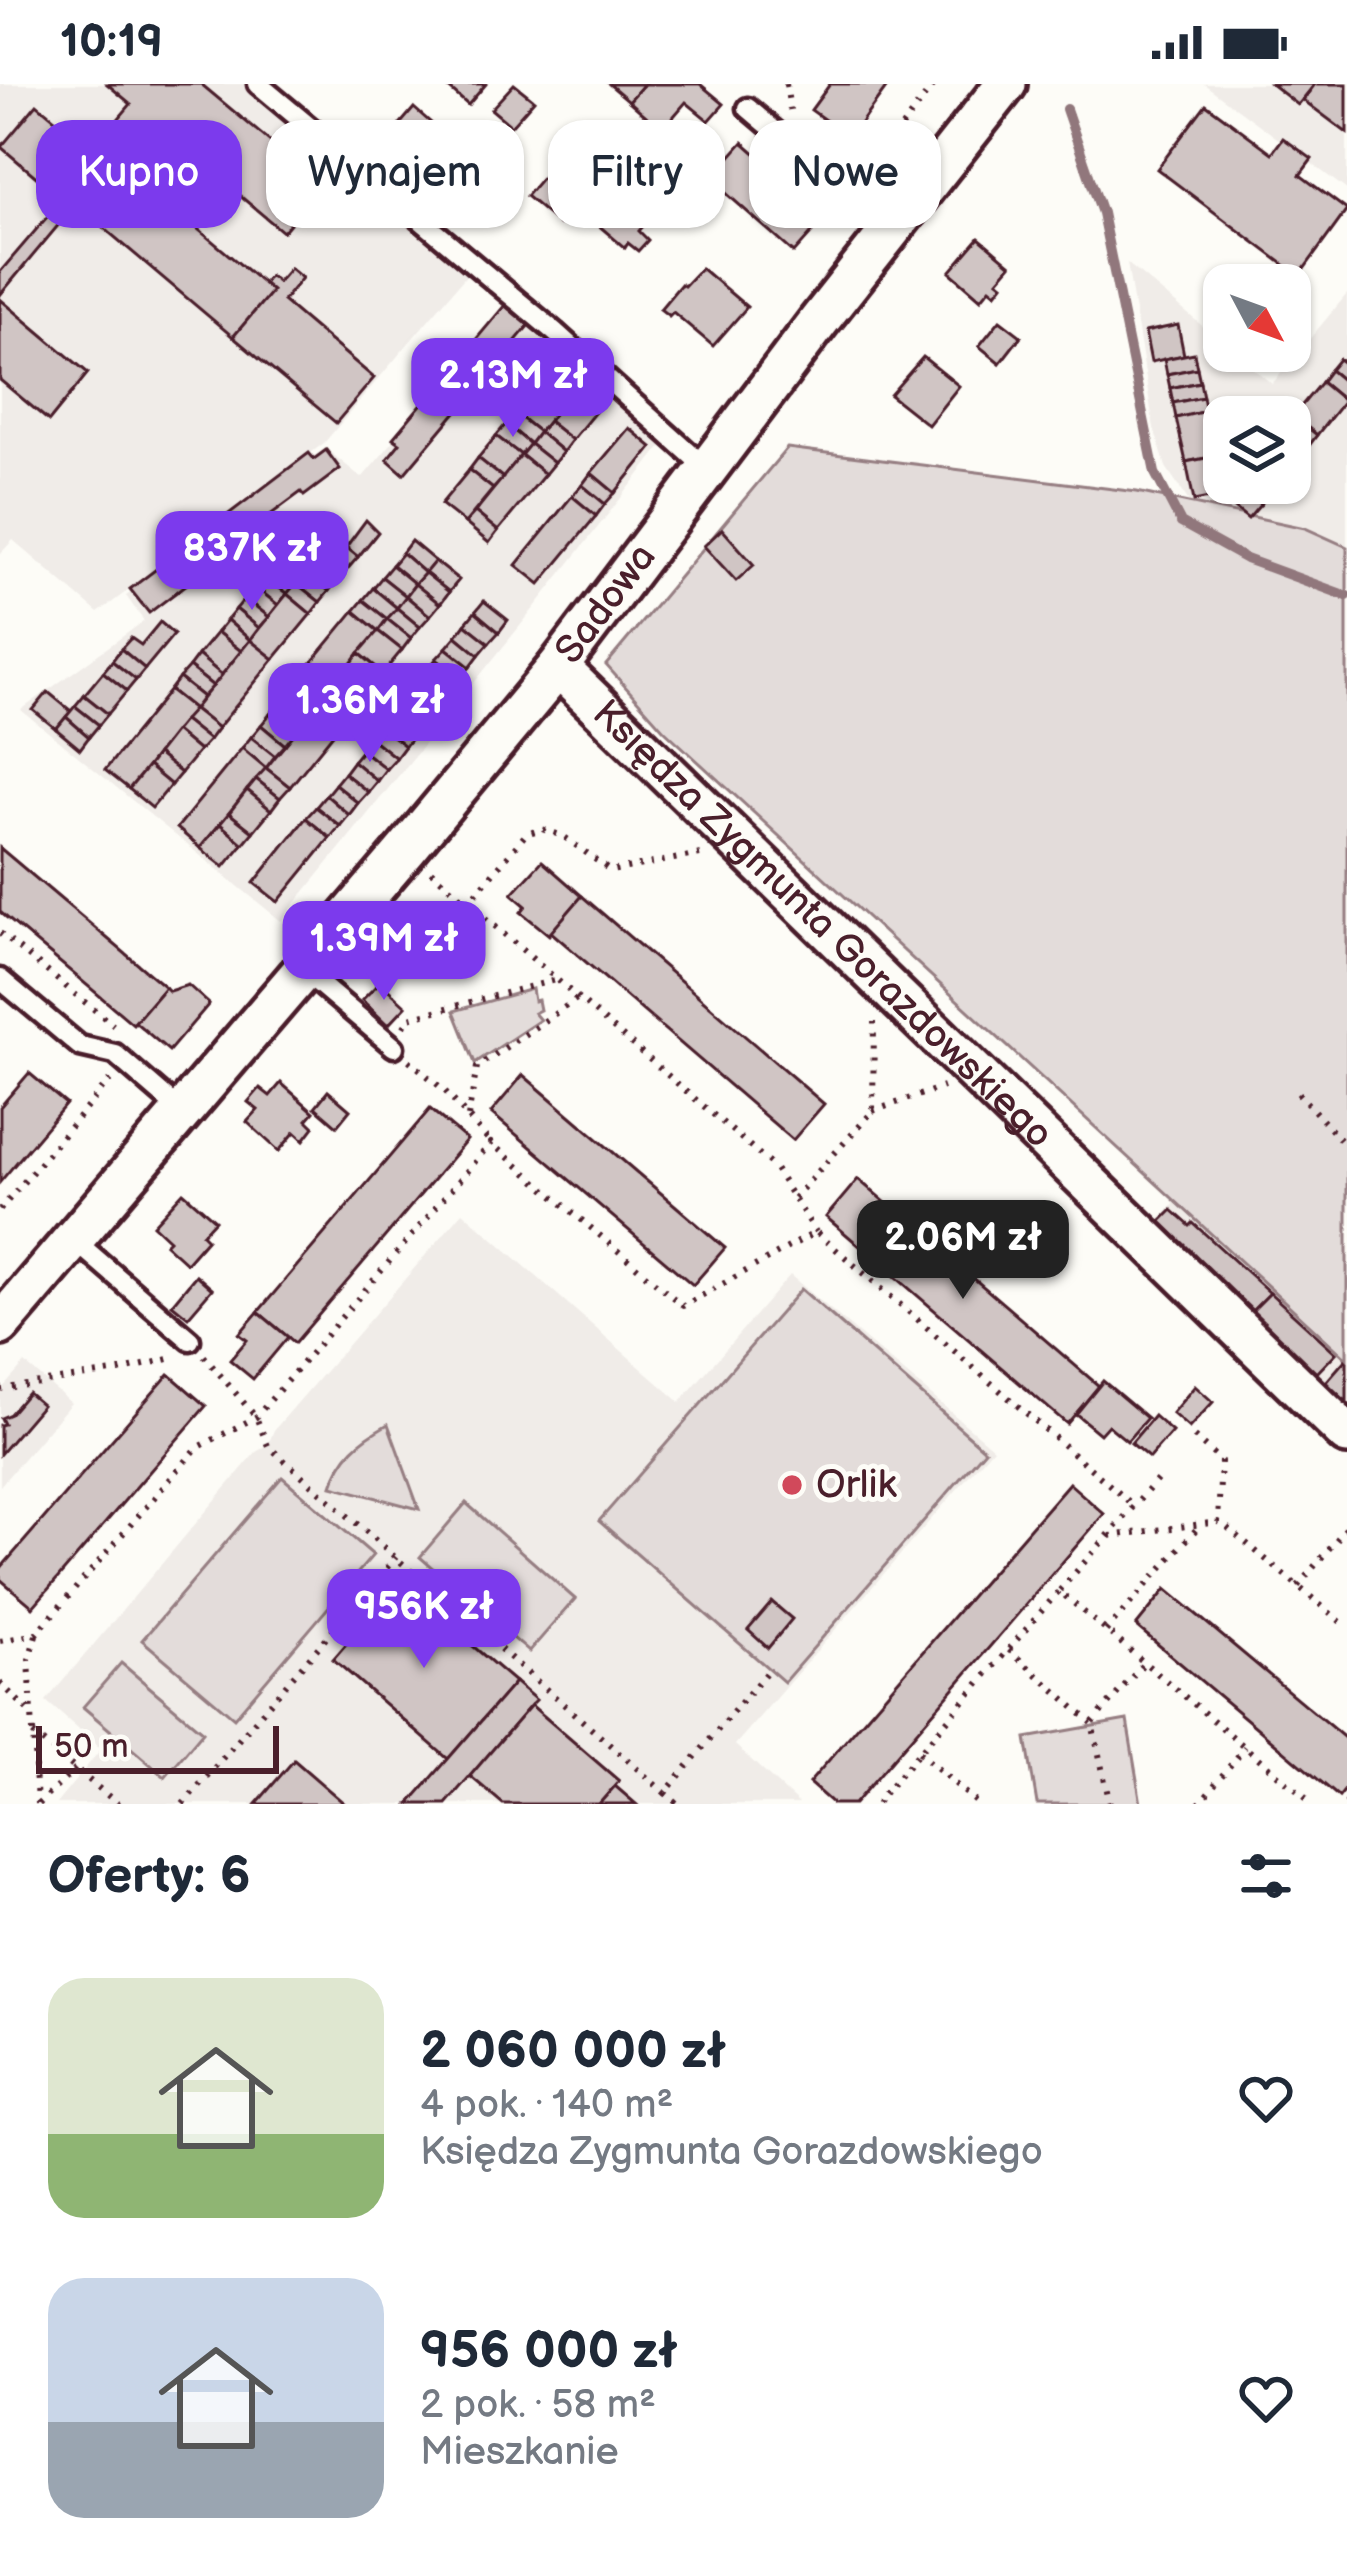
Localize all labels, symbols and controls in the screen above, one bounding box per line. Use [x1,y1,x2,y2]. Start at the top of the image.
text: 10:19 [60,15,163,70]
chip: Kupno [36,120,242,228]
chip: Wynajem [266,120,524,228]
chip: Filtry [548,120,725,228]
chip: Nowe [749,120,941,228]
north arrow [1203,264,1311,372]
map controls [1203,264,1311,504]
pin: 2.13M zł [389,338,637,440]
text: 2.13M zł [438,353,588,400]
button: layers [1203,396,1311,504]
pin: 837K zł [141,511,363,613]
text: 837K zł [183,526,321,573]
street label: Sadowa [545,535,666,673]
pin: 1.36M zł [246,663,494,765]
text: 1.36M zł [295,678,445,725]
street label: Księdza Zygmunta Gorazdowskiego [583,690,1062,1158]
pin: 1.39M zł [260,901,508,1003]
text: 1.39M zł [310,916,458,963]
pin: 2.06M zł [839,1200,1087,1302]
text: 2.06M zł [884,1215,1042,1262]
place label: Orlik [816,1462,898,1509]
marker: Orlik [779,1472,805,1498]
pin: 956K zł [313,1569,535,1671]
text: 956K zł [354,1584,494,1631]
scale bar [36,1720,279,1773]
text: 50 m [54,1727,129,1767]
icon: filters [1233,1843,1299,1909]
text: Oferty: 6 [48,1846,251,1907]
text: 2 060 000 zł [420,2021,726,2082]
icon: home [144,2026,288,2170]
icon: heart [1233,2065,1299,2131]
text: 4 pok. · 140 m² [420,2082,673,2129]
text: Księdza Zygmunta Gorazdowskiego [420,2129,1043,2176]
text: 956 000 zł [420,2321,678,2382]
icon: home [144,2326,288,2470]
icon: heart [1233,2365,1299,2431]
text: 2 pok. · 58 m² [420,2382,656,2429]
text: Mieszkanie [420,2429,619,2476]

